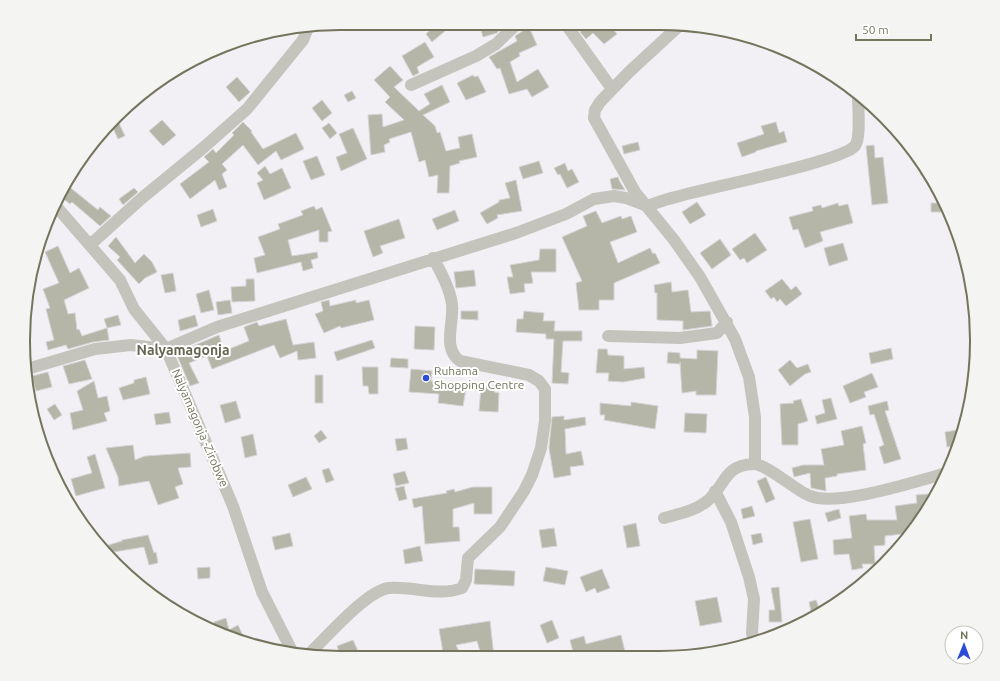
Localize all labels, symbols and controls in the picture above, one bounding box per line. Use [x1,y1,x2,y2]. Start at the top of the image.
scale bar [856,16,931,42]
text: 50 m [862,23,889,36]
district label: Nalyamagonja [136,342,230,358]
place label: Ruhama Shopping Centre [434,364,524,391]
street label: Nalyamagonja -Zirobwe [170,367,231,489]
marker: Ruhama Shopping Centre [421,373,431,383]
north arrow [944,625,984,665]
text: N [960,629,968,641]

